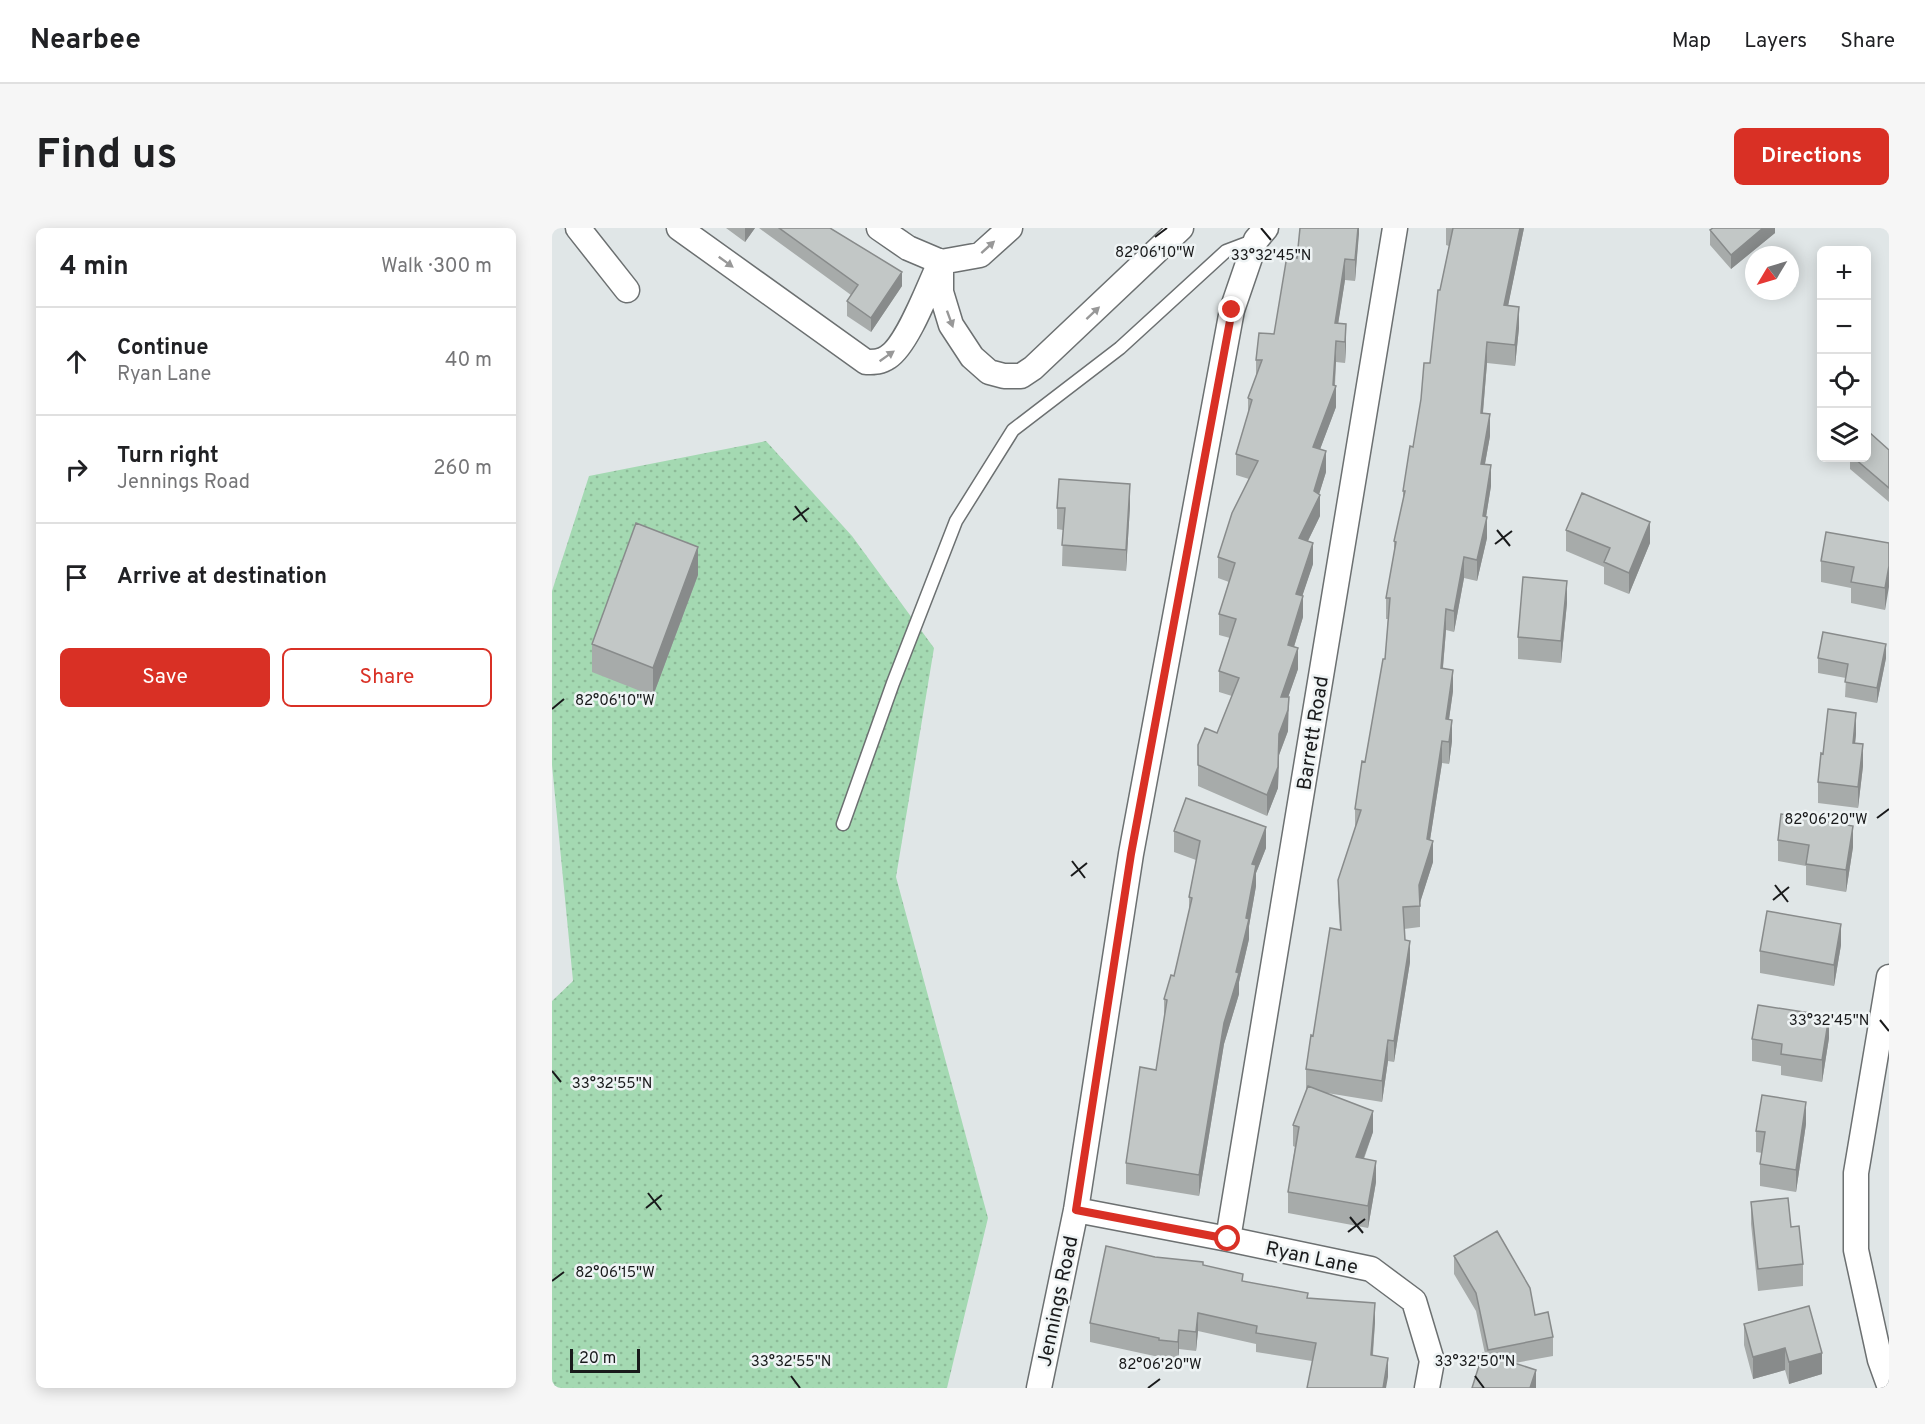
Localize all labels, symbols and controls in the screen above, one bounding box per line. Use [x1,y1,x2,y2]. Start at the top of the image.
text: Nearbee [30,23,141,59]
text: Map [1672,28,1711,55]
text: Layers [1744,28,1807,55]
text: Share [1840,28,1895,55]
button: Directions [1734,128,1889,185]
text: Find us [36,130,177,183]
one-way arrow [980,241,996,254]
text: 82°06'10"W [1115,244,1195,263]
north arrow [1745,246,1799,300]
map controls [1817,246,1871,462]
button: + [1817,246,1871,300]
text: 33°32'45"N [1231,247,1311,266]
text: 4 min [60,251,129,284]
text: Walk · 300 m [381,254,492,280]
one-way arrow [718,256,734,268]
route end [1218,296,1244,322]
button: − [1817,300,1871,354]
one-way arrow [1086,306,1100,320]
one-way arrow [946,310,956,328]
text: Continue [117,335,208,362]
icon: ahead [60,345,93,378]
text: 40 m [445,348,492,374]
one-way arrow [878,350,894,362]
button: locate [1817,354,1871,408]
text: Ryan Lane [117,362,211,388]
button: layers [1817,408,1871,462]
text: Turn right [117,443,219,470]
icon: right [60,453,93,486]
text: 260 m [433,456,492,482]
text: Jennings Road [117,470,250,496]
icon: arrive [60,561,93,594]
text: Arrive at destination [117,564,327,591]
button: Save [60,648,270,707]
button: Share [282,648,492,707]
street label: Barrett Road [1292,674,1336,792]
text: 82°06'10"W [575,692,655,711]
text: 82°06'20"W [1784,811,1868,830]
text: 33°32'45"N [1789,1012,1869,1031]
text: 33°32'55"N [572,1075,652,1094]
route start [1214,1225,1240,1251]
street label: Jennings Road [1032,1234,1085,1369]
street label: Ryan Lane [1263,1236,1360,1281]
text: 82°06'15"W [575,1264,655,1283]
scale bar [570,1346,640,1374]
text: 20 m [579,1349,616,1369]
text: 33°32'55"N [751,1353,831,1372]
text: 33°32'50"N [1435,1353,1515,1372]
text: 82°06'20"W [1118,1356,1202,1375]

